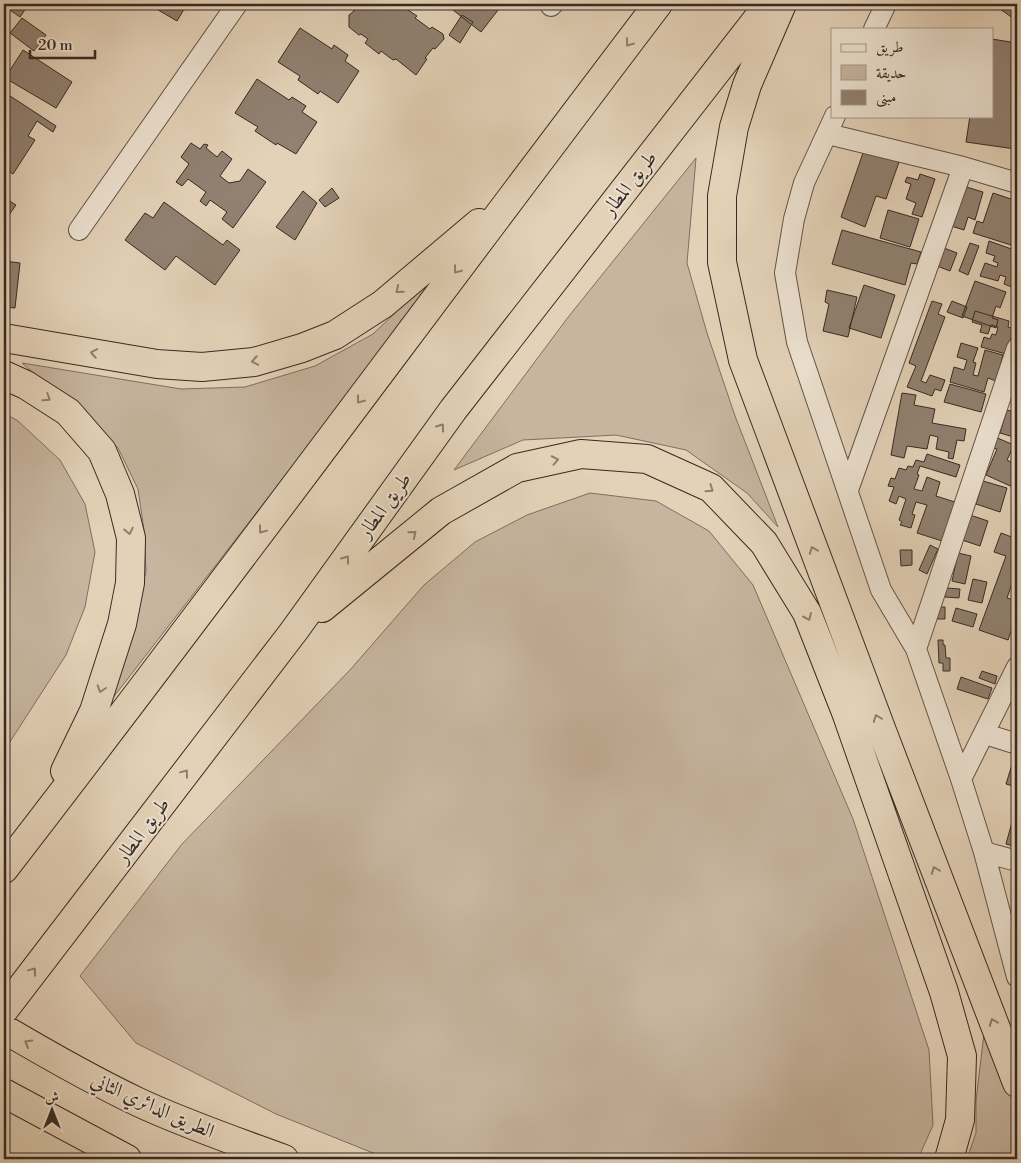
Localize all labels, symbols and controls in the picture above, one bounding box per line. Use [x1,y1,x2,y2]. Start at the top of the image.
scale bar [30,28,95,60]
legend [831,28,994,118]
text: 20 m [38,36,73,55]
one-way arrow [626,37,635,47]
text: طريق [876,38,903,57]
text: حديقة [876,64,906,83]
text: مبنى [876,88,896,108]
street label: طريق المطار [596,146,663,223]
one-way arrow [454,264,463,274]
one-way arrow [395,285,404,294]
one-way arrow [89,349,98,359]
one-way arrow [250,355,259,365]
one-way arrow [41,392,50,401]
one-way arrow [357,394,365,403]
one-way arrow [435,423,444,433]
one-way arrow [551,455,560,466]
street label: طريق المطار [352,468,418,545]
one-way arrow [704,483,714,492]
one-way arrow [260,524,268,533]
one-way arrow [123,527,134,536]
one-way arrow [407,531,416,539]
one-way arrow [809,546,819,555]
one-way arrow [340,555,349,564]
one-way arrow [801,612,812,621]
one-way arrow [97,685,107,693]
one-way arrow [873,714,883,723]
one-way arrow [179,769,188,778]
street label: طريق المطار [109,793,176,870]
one-way arrow [931,866,941,875]
one-way arrow [28,968,36,977]
one-way arrow [989,1018,999,1026]
one-way arrow [25,1040,34,1050]
street label: الطريق الدائري الثاني [86,1068,218,1147]
north arrow [28,1086,78,1136]
text: ش [45,1089,59,1107]

